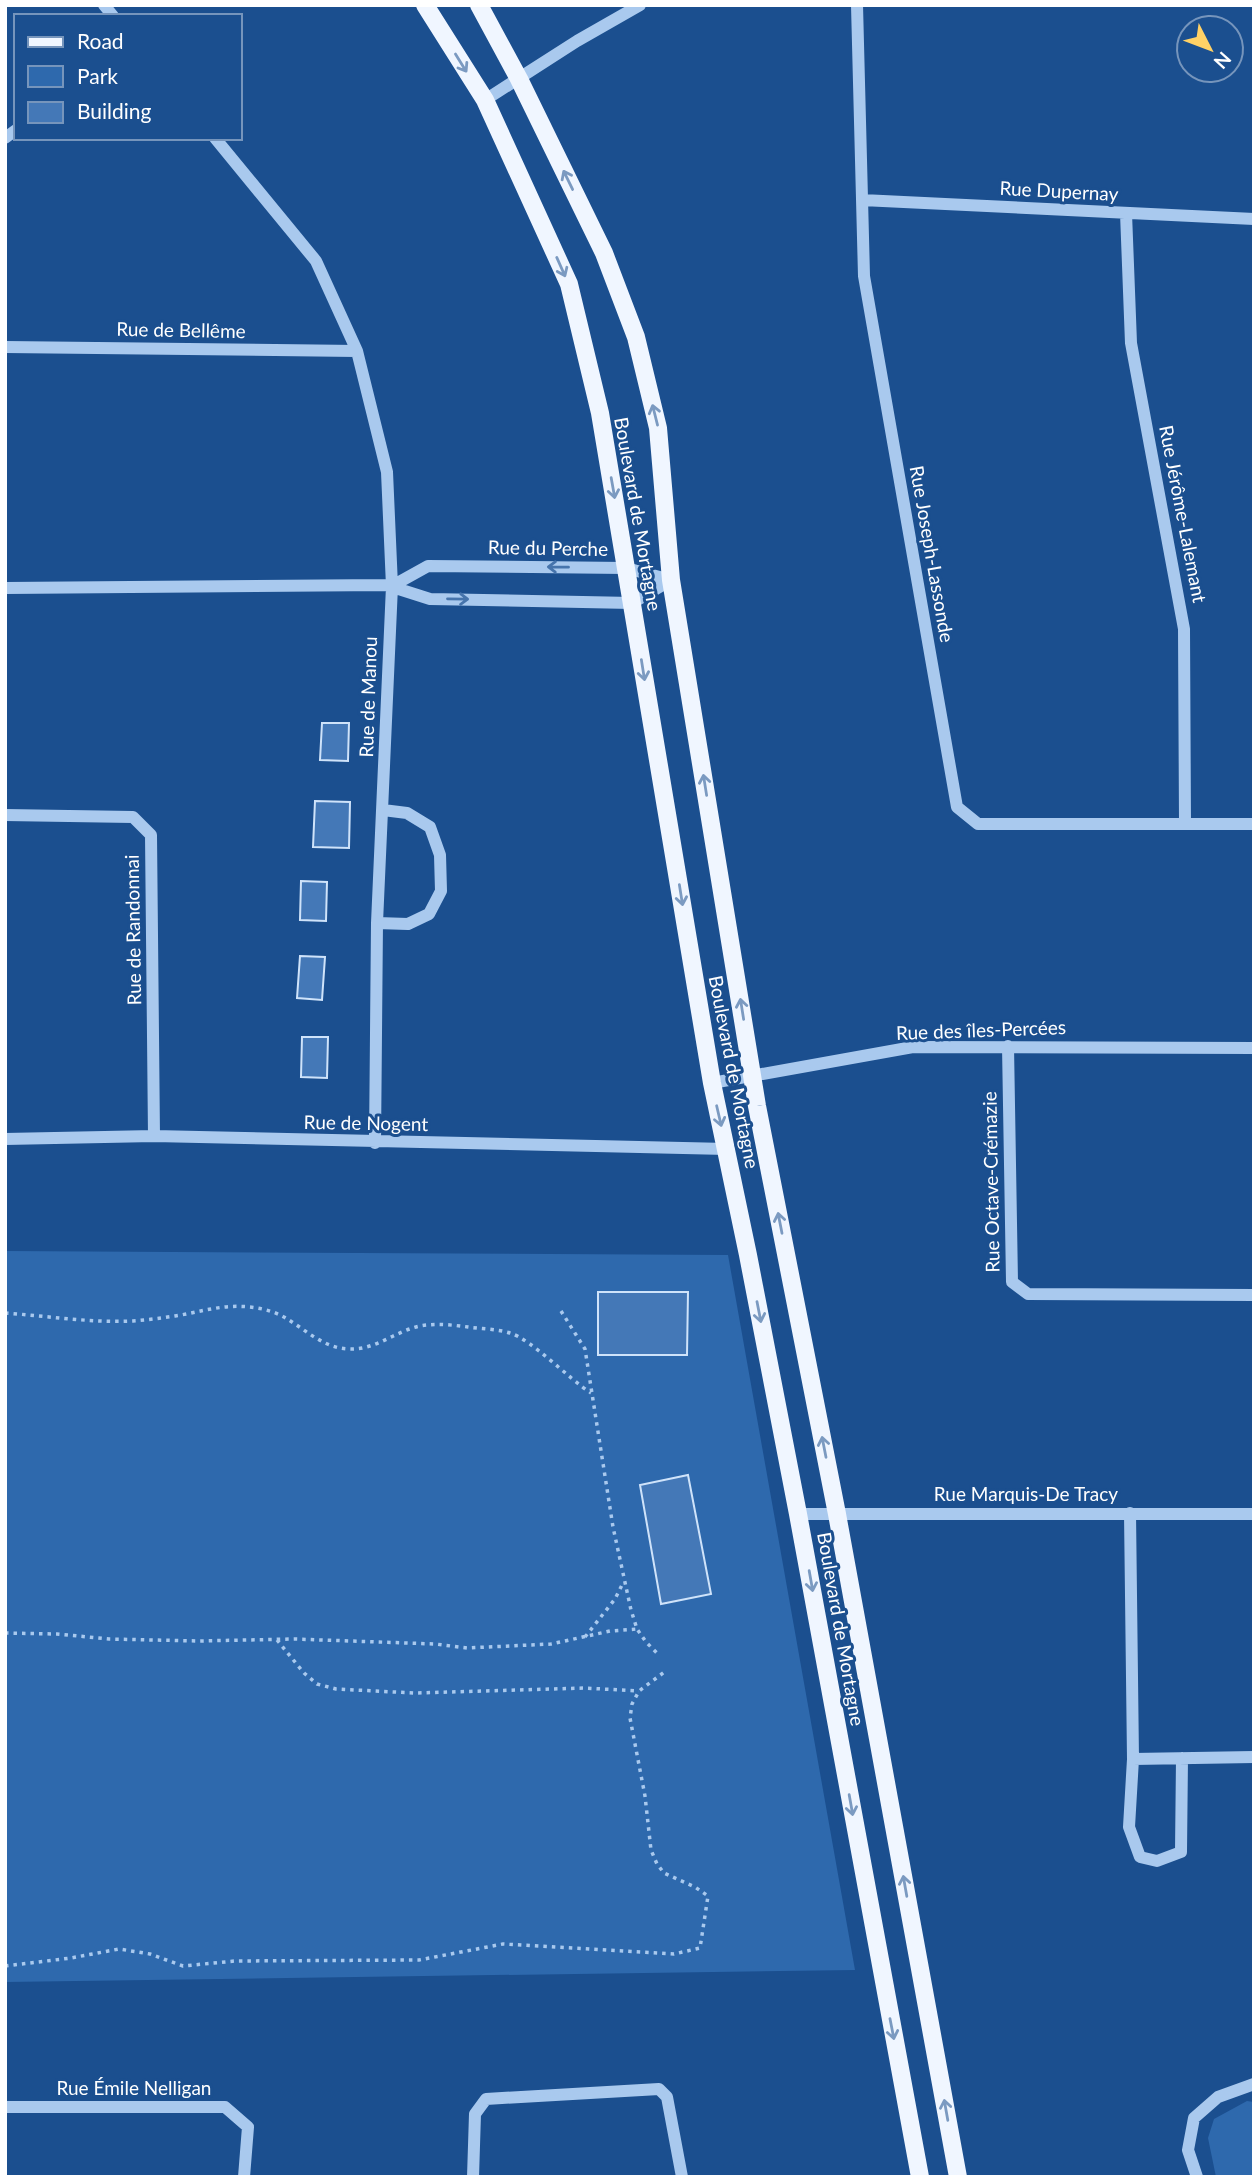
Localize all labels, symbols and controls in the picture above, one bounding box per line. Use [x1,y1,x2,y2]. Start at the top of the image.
legend [14,14,242,140]
north arrow [1175,14,1245,84]
text: Road [77,28,124,53]
text: N [1210,48,1236,74]
one-way arrow [454,53,469,72]
text: Park [77,63,118,88]
text: Building [77,98,152,123]
one-way arrow [561,170,574,191]
street label: Rue Dupernay [999,176,1119,205]
one-way arrow [555,256,568,277]
street label: Rue de Bellême [116,317,246,342]
one-way arrow [648,404,661,427]
street label: Boulevard de Mortagne [610,415,667,613]
street label: Rue Jérôme-Lalemant [1155,423,1212,605]
street label: Rue Joseph-Lassonde [906,464,959,644]
one-way arrow [606,476,620,499]
street label: Rue du Perche [488,535,608,560]
one-way arrow [547,560,570,574]
one-way arrow [446,593,469,606]
street label: Rue de Manou [354,636,381,758]
one-way arrow [637,658,650,681]
one-way arrow [698,774,711,797]
street label: Rue de Randonnai [120,854,145,1006]
one-way arrow [675,883,688,906]
street label: Boulevard de Mortagne [704,973,765,1170]
one-way arrow [735,998,748,1021]
street label: Rue des îles-Percées [896,1015,1066,1044]
street label: Rue Octave-Crémazie [977,1091,1004,1273]
one-way arrow [713,1104,727,1127]
street label: Rue de Nogent [304,1110,429,1135]
one-way arrow [773,1212,787,1235]
one-way arrow [753,1300,766,1323]
one-way arrow [817,1436,831,1459]
street label: Rue Marquis-De Tracy [934,1482,1118,1505]
street label: Boulevard de Mortagne [813,1530,870,1728]
one-way arrow [804,1569,818,1592]
one-way arrow [845,1793,858,1816]
one-way arrow [898,1875,911,1898]
one-way arrow [885,2017,899,2040]
street label: Rue Émile Nelligan [57,2076,211,2099]
one-way arrow [939,2099,952,2122]

